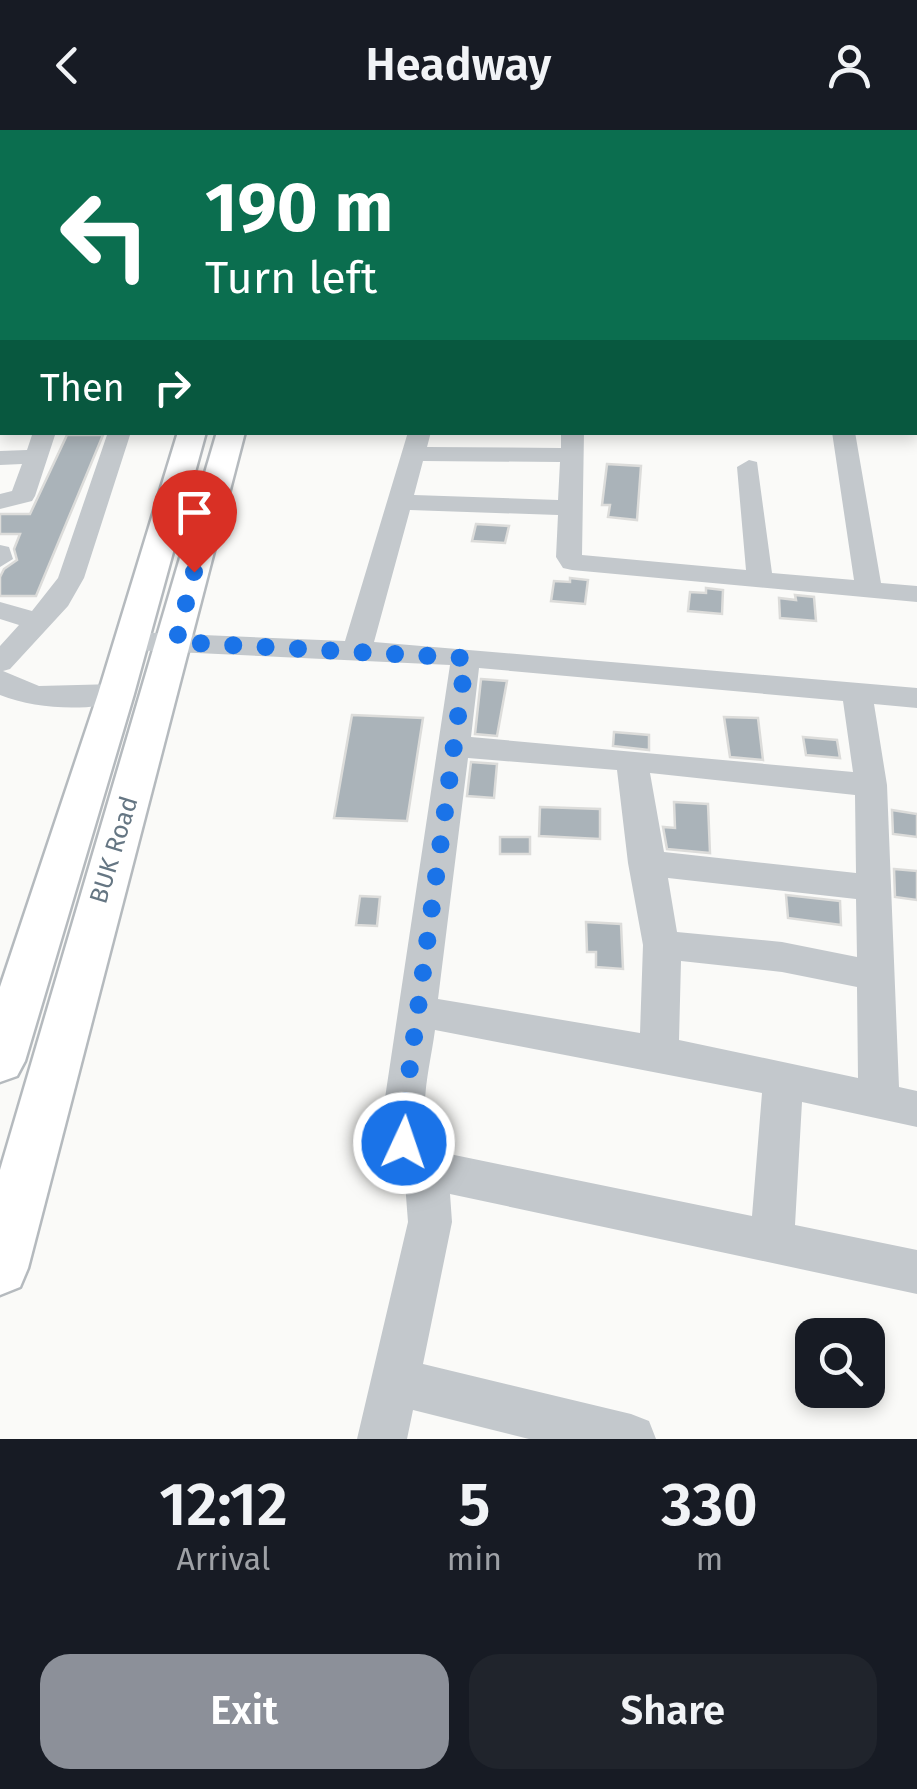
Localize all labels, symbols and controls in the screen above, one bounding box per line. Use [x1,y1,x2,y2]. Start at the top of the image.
icon: back [40,38,95,93]
text: Headway [366,38,551,92]
icon: person [822,38,877,93]
text: 190 m [205,166,393,250]
icon: left [40,170,170,300]
text: Turn left [205,251,377,305]
icon: right [145,360,200,415]
text: Then [40,365,125,411]
pin [152,470,237,573]
icon: arrive [167,485,222,540]
street label: BUK Road [83,793,145,907]
position arrow [352,1091,456,1195]
map controls [795,1318,885,1408]
button: search [795,1318,885,1408]
text: 12:12 [159,1469,288,1541]
text: 5 [459,1469,490,1541]
text: 330 [661,1469,758,1541]
text: Arrival [177,1540,270,1578]
text: min [447,1540,502,1578]
text: m [696,1540,723,1578]
button: Exit [40,1654,449,1769]
button: Share [469,1654,877,1769]

